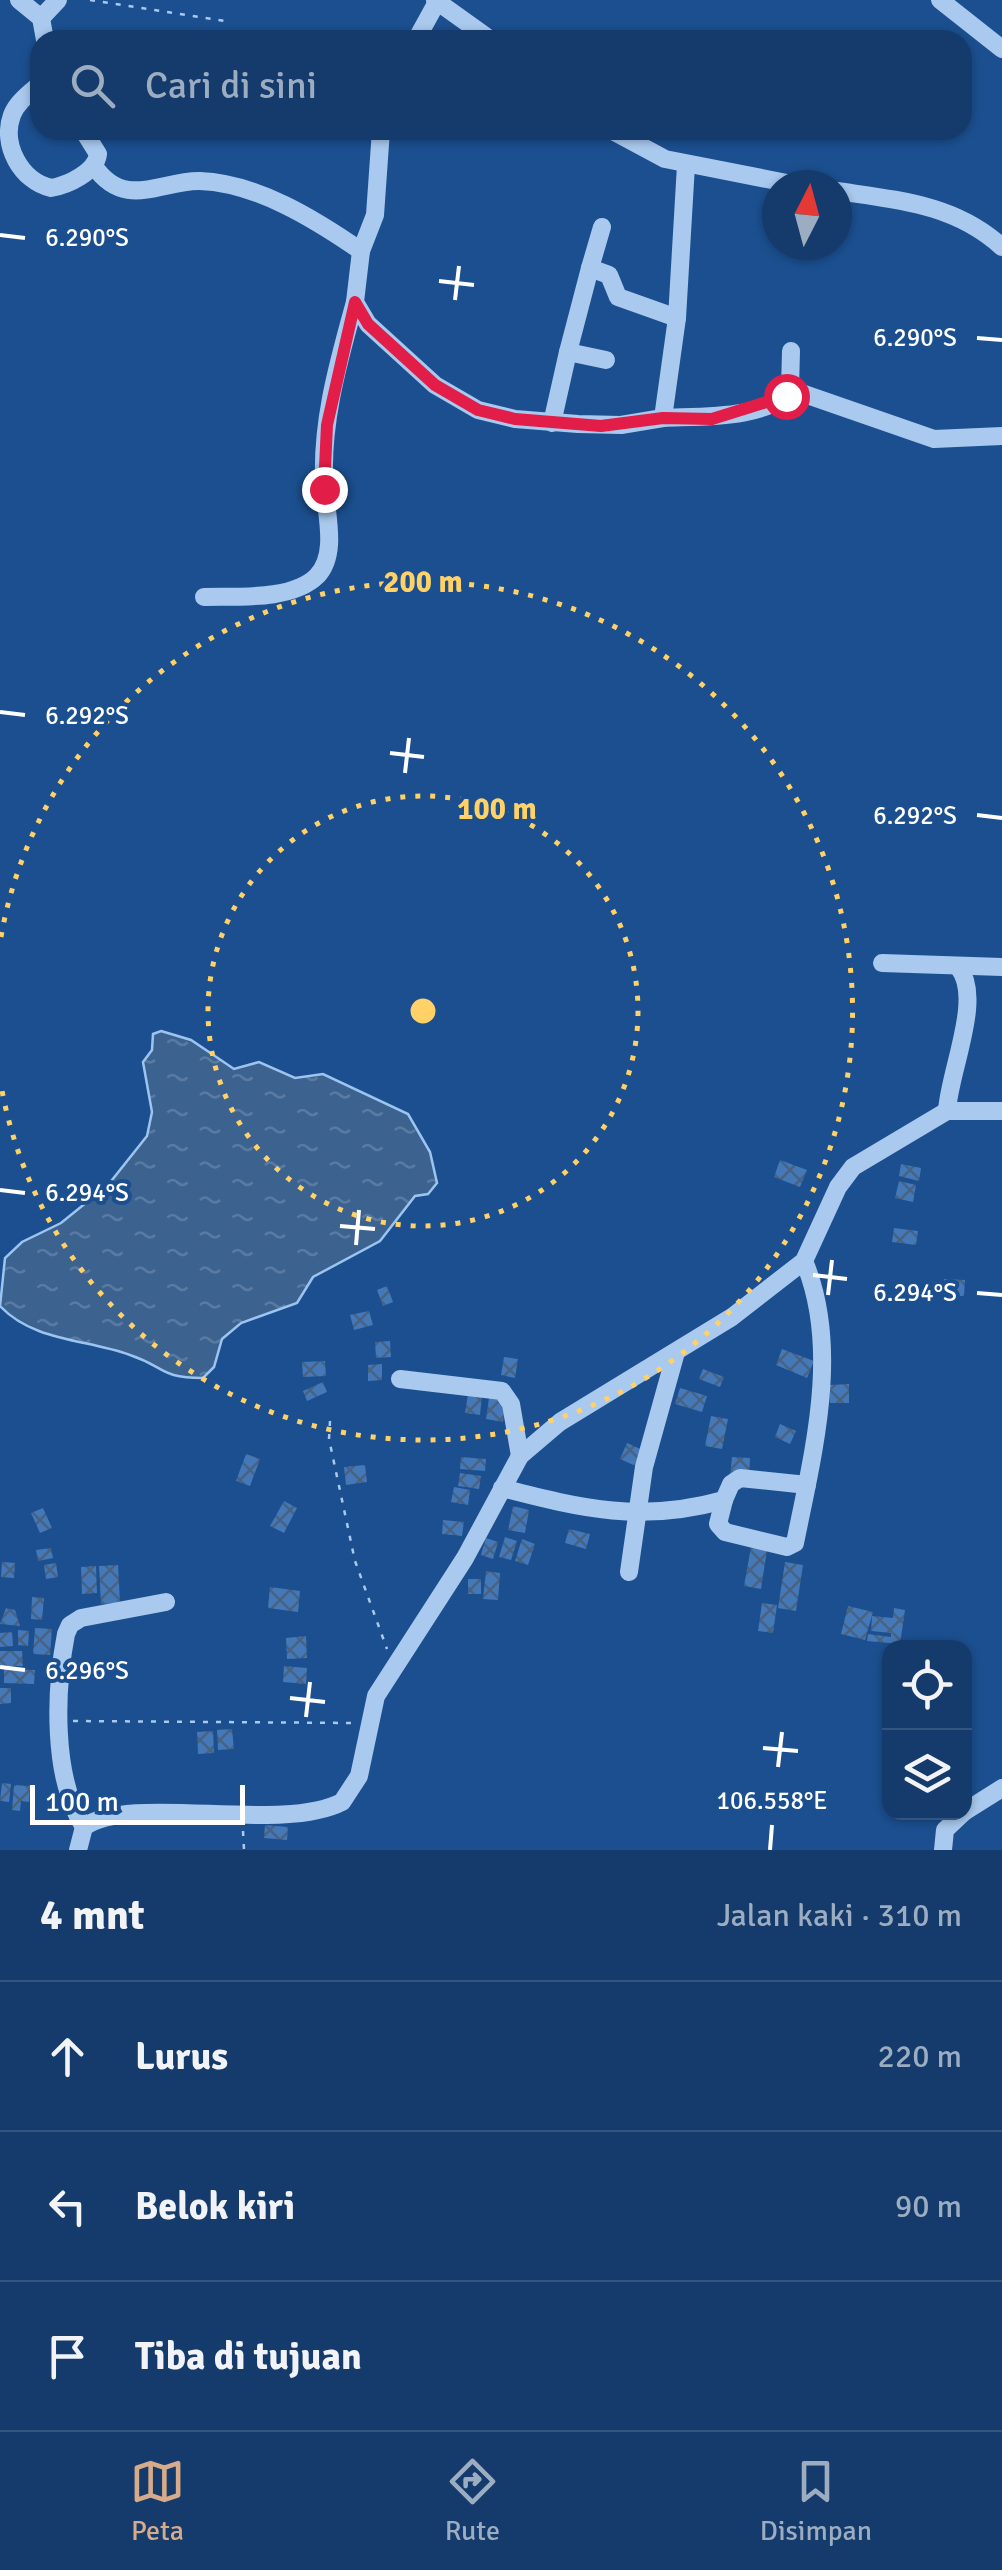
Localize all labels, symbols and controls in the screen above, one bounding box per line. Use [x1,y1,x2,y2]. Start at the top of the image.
search box [30,30,972,140]
icon: search [65,58,120,113]
text: Cari di sini [145,62,317,109]
north arrow [762,170,852,260]
text: 6.290°S [45,222,129,253]
text: 6.290°S [873,322,957,353]
route start [764,374,810,420]
route end [302,467,348,513]
text: 200 m [383,564,463,601]
text: 6.292°S [45,700,129,731]
text: 100 m [457,791,537,828]
text: 6.292°S [873,800,957,831]
centre of rings [405,993,441,1029]
text: 6.294°S [45,1177,129,1208]
text: 6.294°S [873,1277,957,1308]
map controls [882,1640,972,1820]
button: locate [882,1640,972,1730]
text: 6.296°S [45,1655,129,1686]
button: layers [882,1730,972,1820]
scale bar [30,1780,245,1824]
text: 100 m [45,1785,119,1819]
text: 106.558°E [717,1785,828,1816]
text: 4 mnt [40,1890,145,1941]
text: Jalan kaki · 310 m [717,1896,962,1935]
icon: ahead [40,2029,95,2084]
text: Lurus [135,2033,228,2080]
text: 220 m [878,2037,962,2076]
icon: left [40,2179,95,2234]
text: Belok kiri [135,2183,295,2230]
text: 90 m [895,2187,962,2226]
icon: arrive [40,2329,95,2384]
text: Tiba di tujuan [135,2333,362,2380]
tab: Peta [130,2454,185,2548]
tab: Rute [445,2454,500,2548]
tab: Disimpan [760,2454,872,2548]

